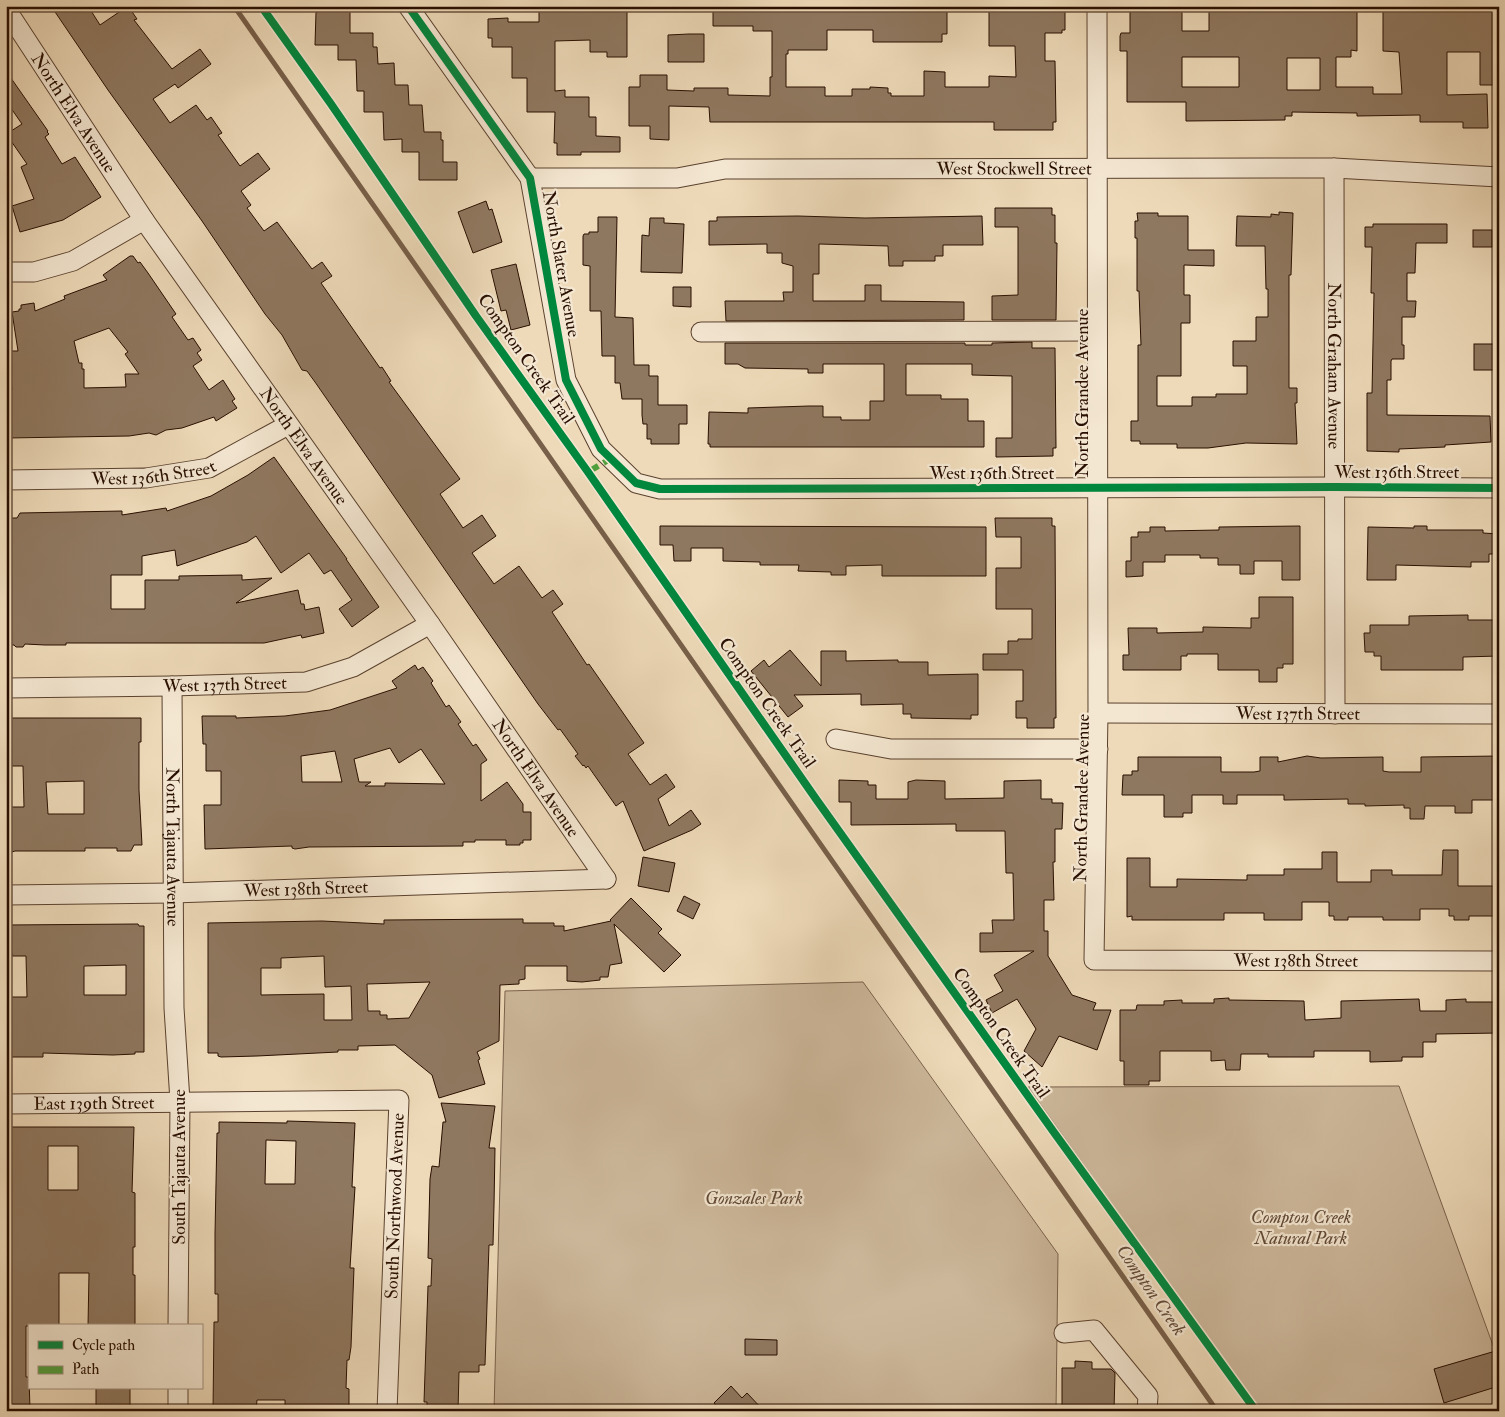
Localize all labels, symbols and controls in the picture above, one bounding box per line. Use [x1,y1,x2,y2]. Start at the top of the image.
street label: North Elva Avenue [26,48,122,178]
street label: West Stockwell Street [936,157,1092,180]
street label: North Slater Avenue [537,189,585,339]
street label: North Graham Avenue [1323,283,1346,450]
street label: Compton Creek Trail [472,289,580,429]
street label: North Grandee Avenue [1071,308,1094,477]
street label: North Elva Avenue [254,383,354,510]
street label: West 136th Street [90,455,221,490]
street label: West 136th Street [1334,461,1460,484]
street label: West 136th Street [929,462,1055,485]
street label: Compton Creek Trail [713,633,821,773]
street label: West 137th Street [162,671,288,698]
street label: West 137th Street [1235,702,1360,725]
street label: North Grandee Avenue [1069,713,1095,882]
street label: North Elva Avenue [487,714,585,842]
street label: North Tajauta Avenue [161,767,185,927]
street label: West 138th Street [242,875,369,902]
street label: West 138th Street [1233,949,1358,972]
street label: Compton Creek Trail [947,963,1055,1103]
street label: South Tajauta Avenue [168,1089,191,1245]
street label: East 139th Street [33,1091,155,1115]
street label: South Northwood Avenue [380,1112,410,1299]
park label: Gonzales Park [705,1187,803,1210]
park label: Compton Creek Natural Park [1251,1206,1351,1250]
water label: Compton Creek [1111,1240,1191,1340]
legend [28,1324,202,1390]
text: Cycle path [72,1336,135,1356]
text: Path [72,1360,99,1379]

